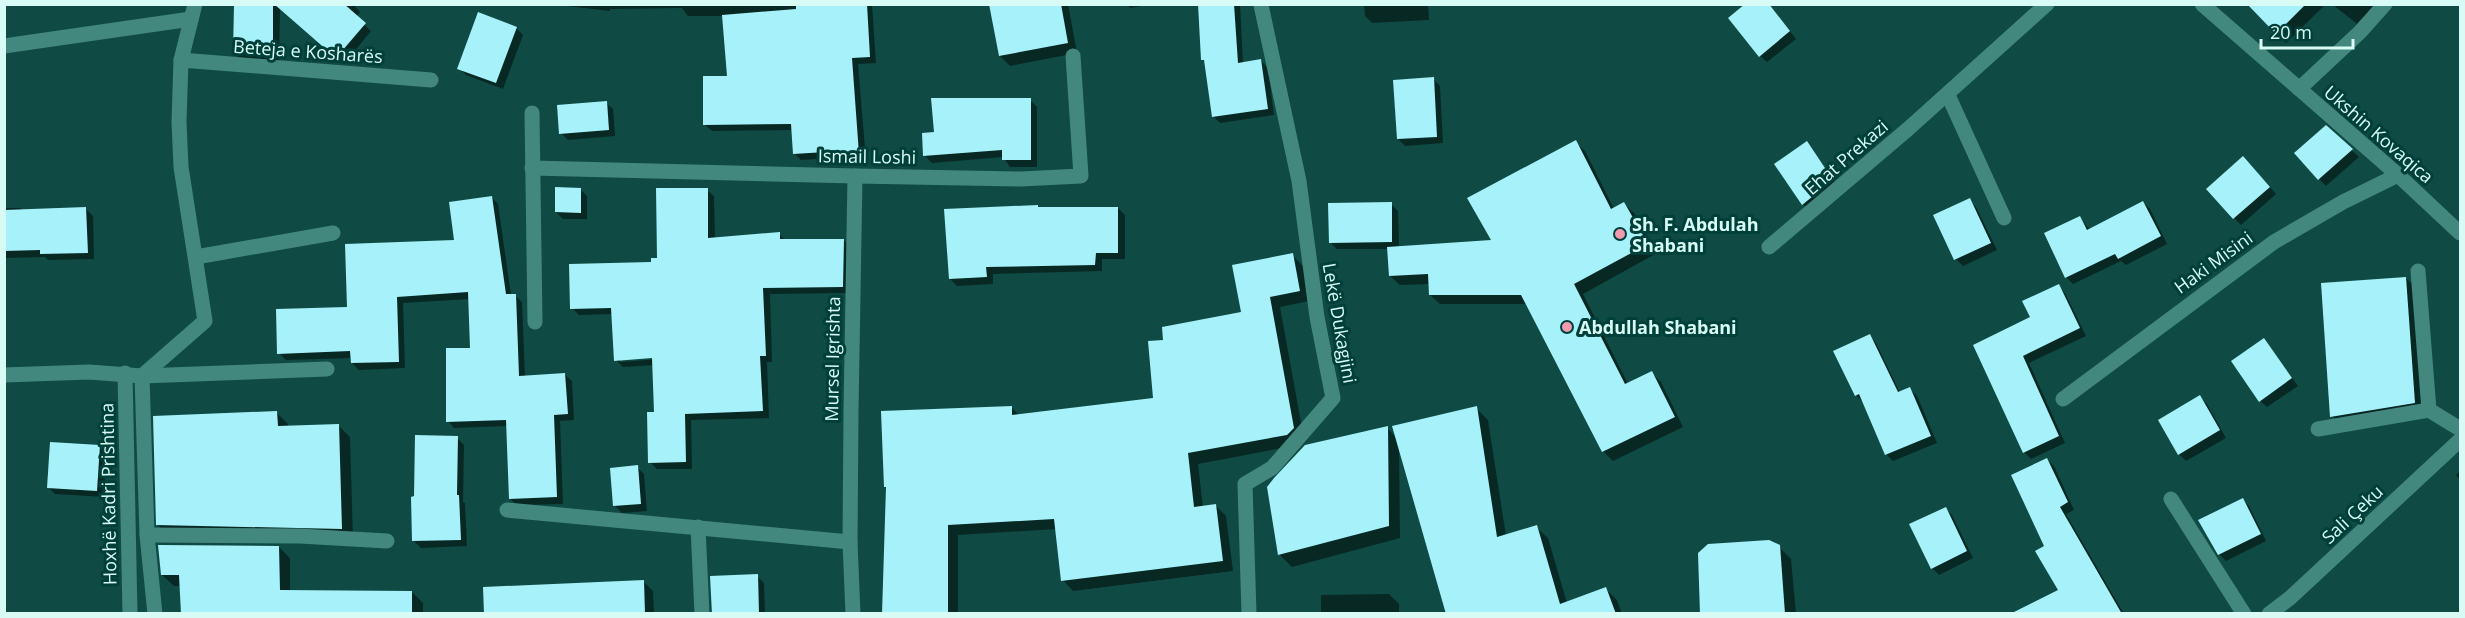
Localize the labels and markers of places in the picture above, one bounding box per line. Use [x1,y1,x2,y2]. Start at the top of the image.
place label: Sh. F. Abdulah Shabani [1632,212,1758,257]
marker: Sh. F. Abdulah Shabani [1613,227,1627,241]
place label: Abdullah Shabani [1579,315,1737,339]
marker: Abdullah Shabani [1560,320,1574,334]

